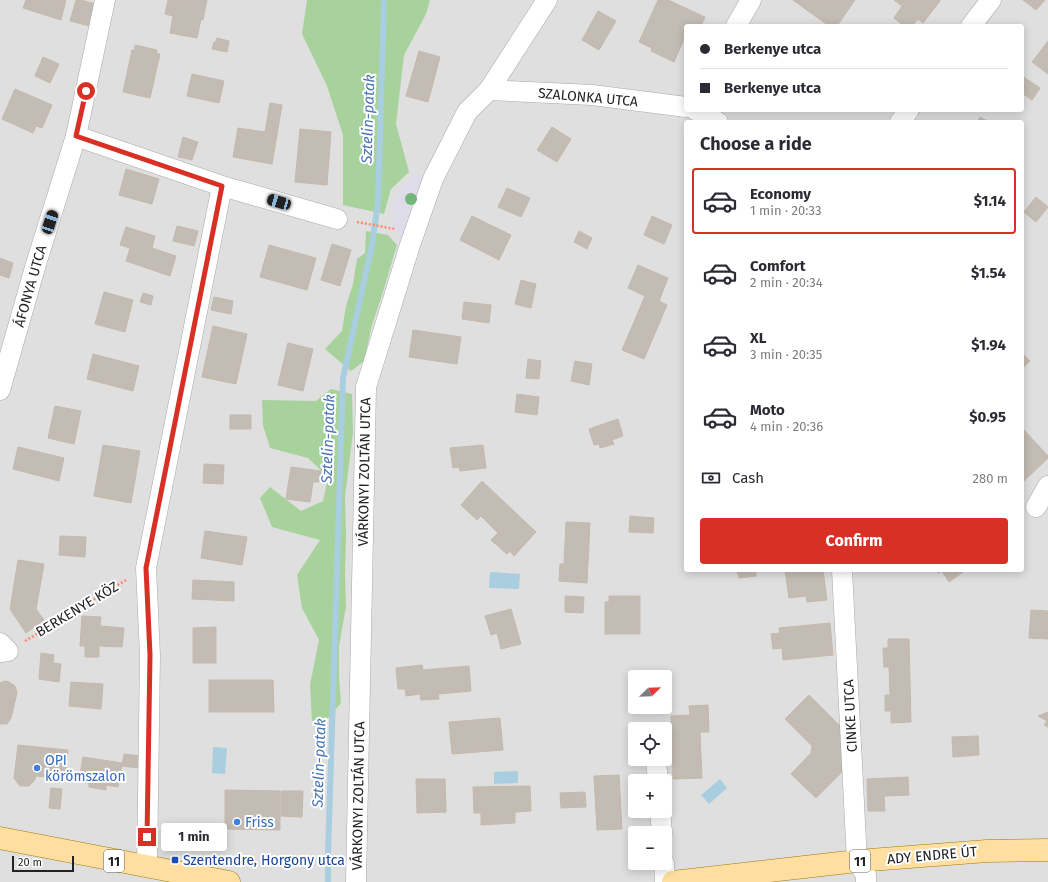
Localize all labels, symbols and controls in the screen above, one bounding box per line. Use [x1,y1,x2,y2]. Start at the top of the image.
text: Berkenye utca [724,40,821,58]
water label: Sztelin-patak [357,74,379,165]
text: Berkenye utca [724,79,821,97]
route start [77,82,95,100]
street label: SZALONKA UTCA [537,85,639,110]
text: Choose a ride [700,133,812,155]
icon: car [702,183,738,219]
text: Economy [750,185,811,203]
text: $1.14 [974,192,1006,210]
car [266,193,292,211]
text: 1 min · 20:33 [750,203,821,218]
car [41,209,59,235]
street label: ÁFONYA UTCA [10,243,50,329]
icon: car [702,255,738,291]
text: Comfort [750,257,806,275]
text: $1.54 [971,264,1006,282]
text: 2 min · 20:34 [750,275,823,290]
icon: car [702,327,738,363]
text: XL [750,329,766,347]
text: $1.94 [971,336,1006,354]
text: 3 min · 20:35 [750,347,822,362]
water label: Sztelin-patak [317,394,339,485]
street label: VÁRKONYI ZOLTÁN UTCA [354,397,374,547]
icon: car [702,399,738,435]
text: Moto [750,401,785,419]
text: $0.95 [969,408,1006,426]
text: 4 min · 20:36 [750,419,823,434]
icon: cash [700,467,722,489]
text: Cash [732,469,764,487]
text: 280 m [973,471,1008,486]
button: Confirm [700,518,1008,564]
street label: BERKENYE KÖZ [32,577,122,641]
north arrow [628,670,672,714]
map controls [628,670,672,870]
street label: CINKE UTCA [840,679,861,753]
water label: Sztelin-patak [308,718,330,809]
street label: VÁRKONYI ZOLTÁN UTCA [348,721,368,871]
button: locate [628,722,672,766]
place label: OPI körömszalon [45,752,126,785]
marker: OPI körömszalon [32,763,42,773]
button: + [628,774,672,818]
place label: Friss [245,814,274,831]
marker: Friss [232,817,242,827]
callout: 1 min [161,823,227,851]
button: − [628,826,672,870]
route end [138,828,156,846]
text: 1 min [178,829,210,844]
street label: ADY ENDRE ÚT [886,842,978,868]
road number: 11 [104,850,124,872]
road number: 11 [850,850,870,872]
place label: Szentendre, Horgony utca [183,852,345,869]
scale bar [12,854,74,873]
marker: Szentendre, Horgony utca [170,855,180,865]
text: 20 m [18,856,42,869]

